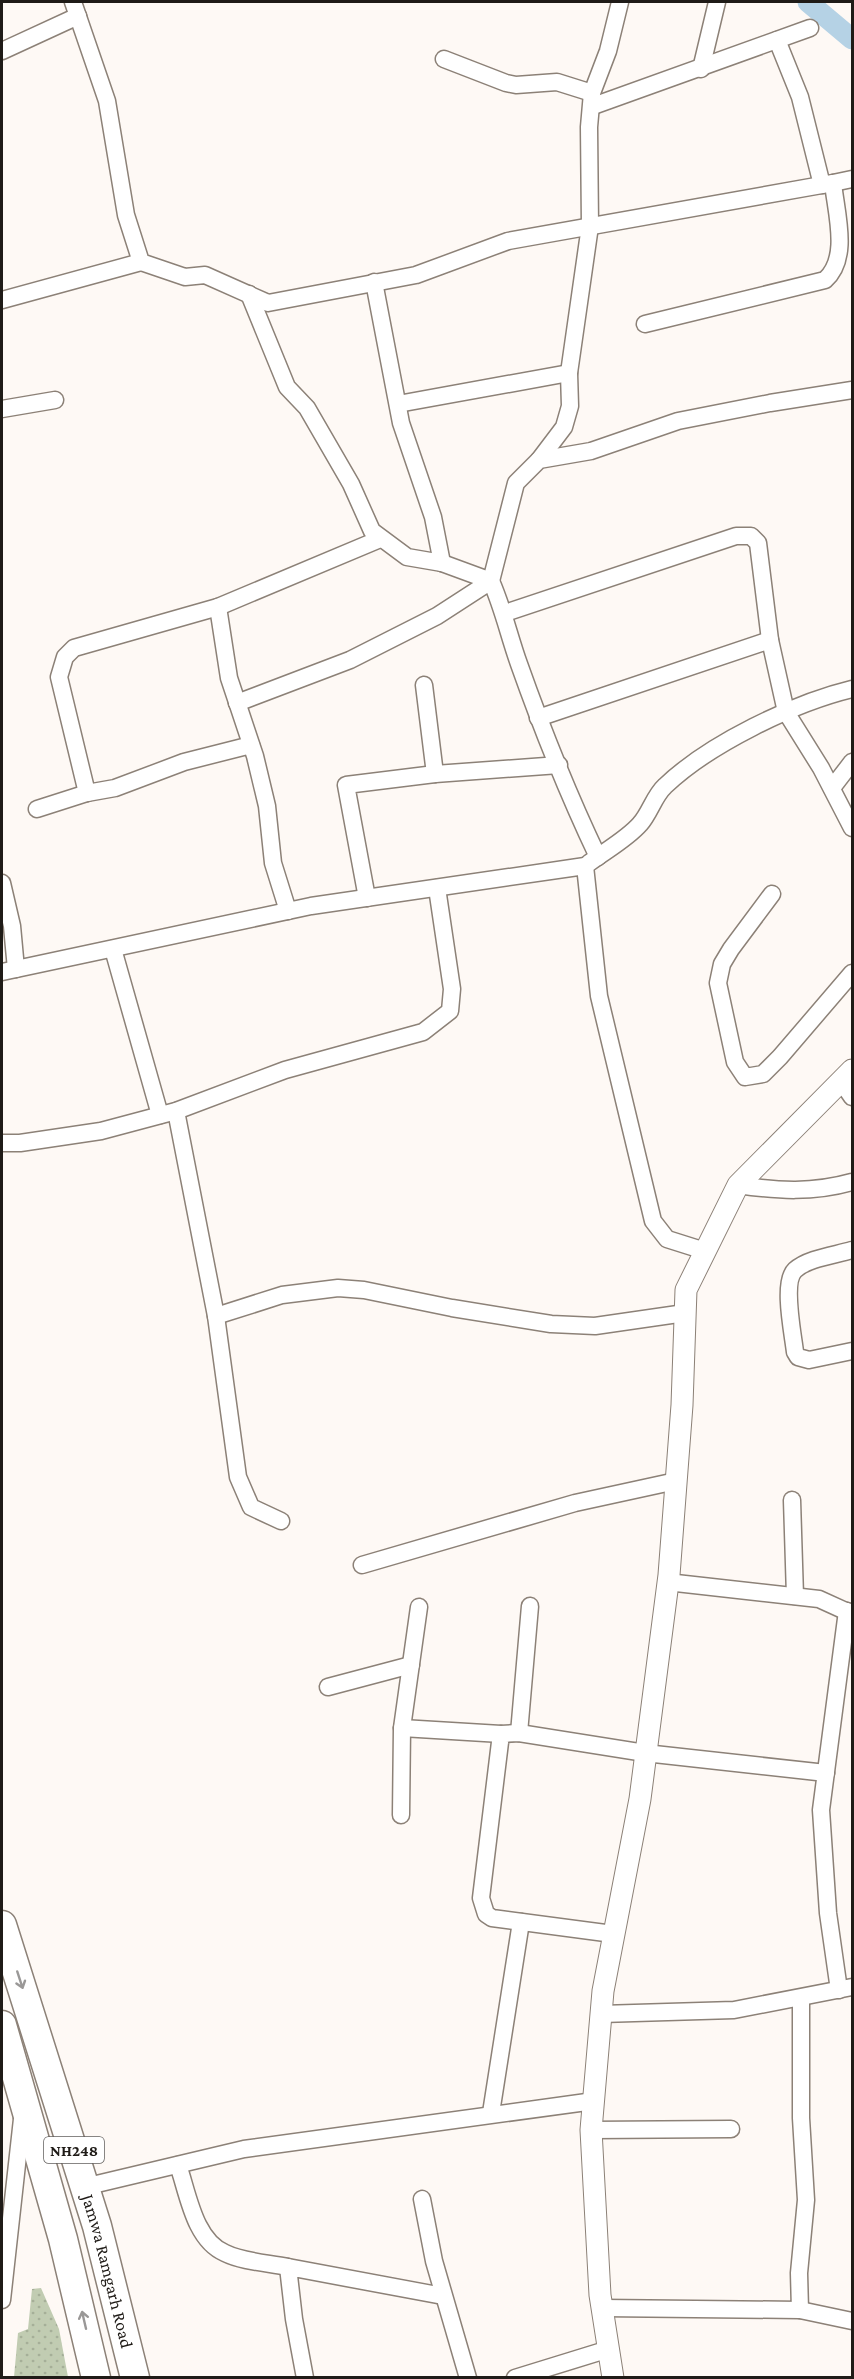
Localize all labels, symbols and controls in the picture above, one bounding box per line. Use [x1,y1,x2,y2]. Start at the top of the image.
one-way arrow [15,1970,26,1989]
road number: NH248 [44,2137,104,2163]
street label: Jamwa Ramgarh Road [77,2190,137,2351]
one-way arrow [78,2311,90,2330]

